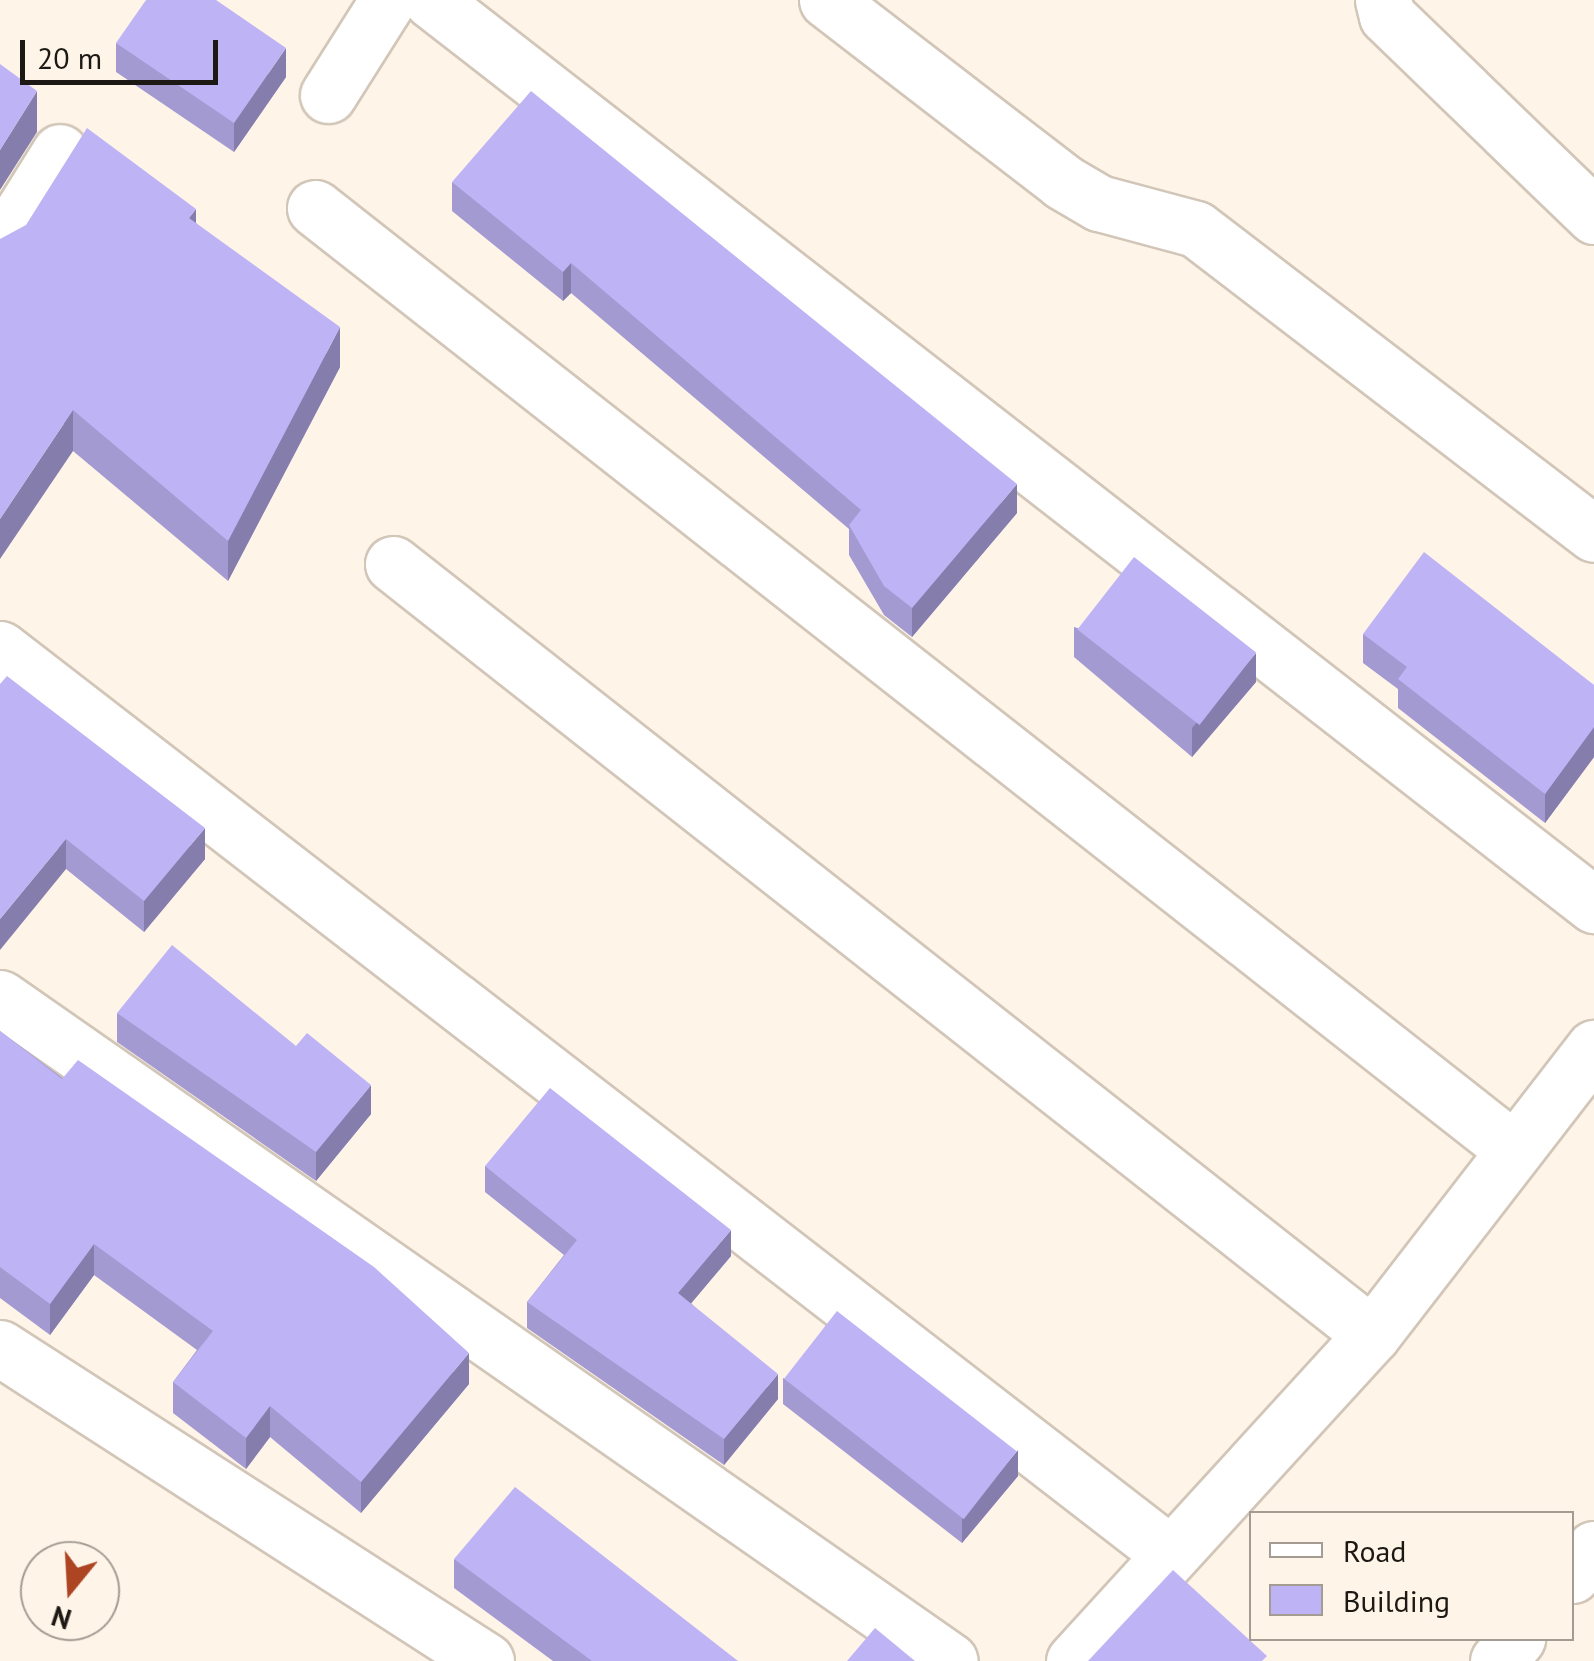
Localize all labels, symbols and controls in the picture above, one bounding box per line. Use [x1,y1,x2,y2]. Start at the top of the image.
scale bar [25,20,222,82]
text: 20 m [37,38,102,77]
legend [1249,1511,1574,1641]
text: Road [1343,1531,1407,1570]
north arrow [20,1541,120,1641]
text: Building [1343,1581,1450,1620]
text: N [47,1598,76,1639]

